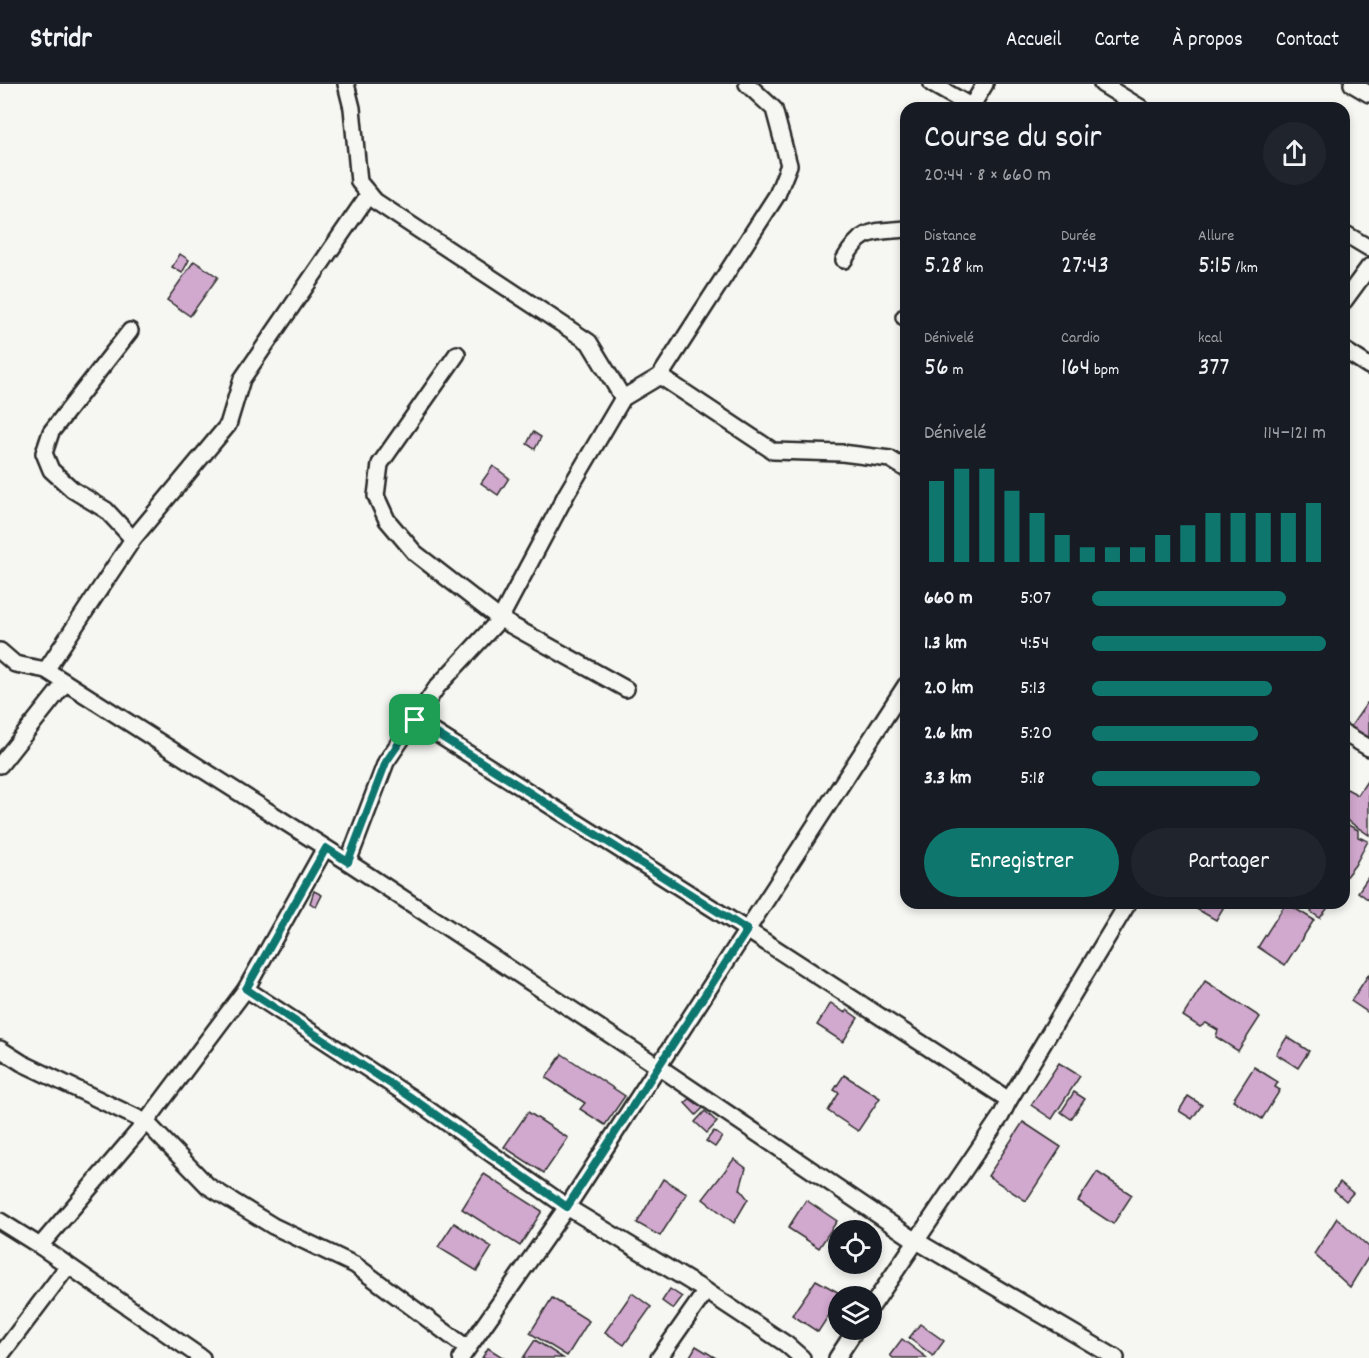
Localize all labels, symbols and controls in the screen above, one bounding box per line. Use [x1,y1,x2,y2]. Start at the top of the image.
text: Stridr [30,21,92,61]
text: Accueil [1006,26,1061,56]
text: Carte [1094,26,1139,56]
text: À propos [1172,26,1243,56]
text: Contact [1276,26,1339,56]
text: Course du soir [924,116,1102,163]
button: share [1263,122,1326,185]
text: 20:44 · 8 × 660 m [924,162,1051,190]
text: Distance [924,225,976,248]
text: Durée [1061,225,1096,248]
text: Allure [1198,225,1234,248]
text: 5.28 [924,248,962,285]
text: 27:43 [1061,248,1109,285]
text: 5:15 [1198,248,1232,285]
text: km [962,257,983,280]
text: /km [1232,257,1258,280]
text: Dénivelé [924,327,974,350]
text: Cardio [1061,327,1100,350]
text: kcal [1198,327,1222,350]
text: 56 [924,350,949,387]
text: 164 [1061,350,1090,387]
text: 377 [1198,350,1229,387]
text: m [949,359,963,382]
text: bpm [1090,359,1119,382]
text: Dénivelé [924,420,986,448]
text: 114–121 m [1263,420,1326,448]
text: 660 m [924,585,973,613]
text: 5:07 [1020,585,1051,613]
text: 1.3 km [924,630,967,658]
text: 4:54 [1020,630,1049,658]
text: 2.0 km [924,675,973,703]
text: 5:13 [1020,675,1046,703]
pin [389,694,440,745]
icon: arrive [398,703,431,736]
text: 2.6 km [924,720,972,748]
text: 5:20 [1020,720,1052,748]
text: 3.3 km [924,765,972,793]
text: 5:18 [1020,765,1045,793]
button: Enregistrer [924,828,1119,897]
button: Partager [1131,828,1326,897]
map controls [828,1220,882,1340]
button: locate [828,1220,882,1274]
button: layers [828,1286,882,1340]

